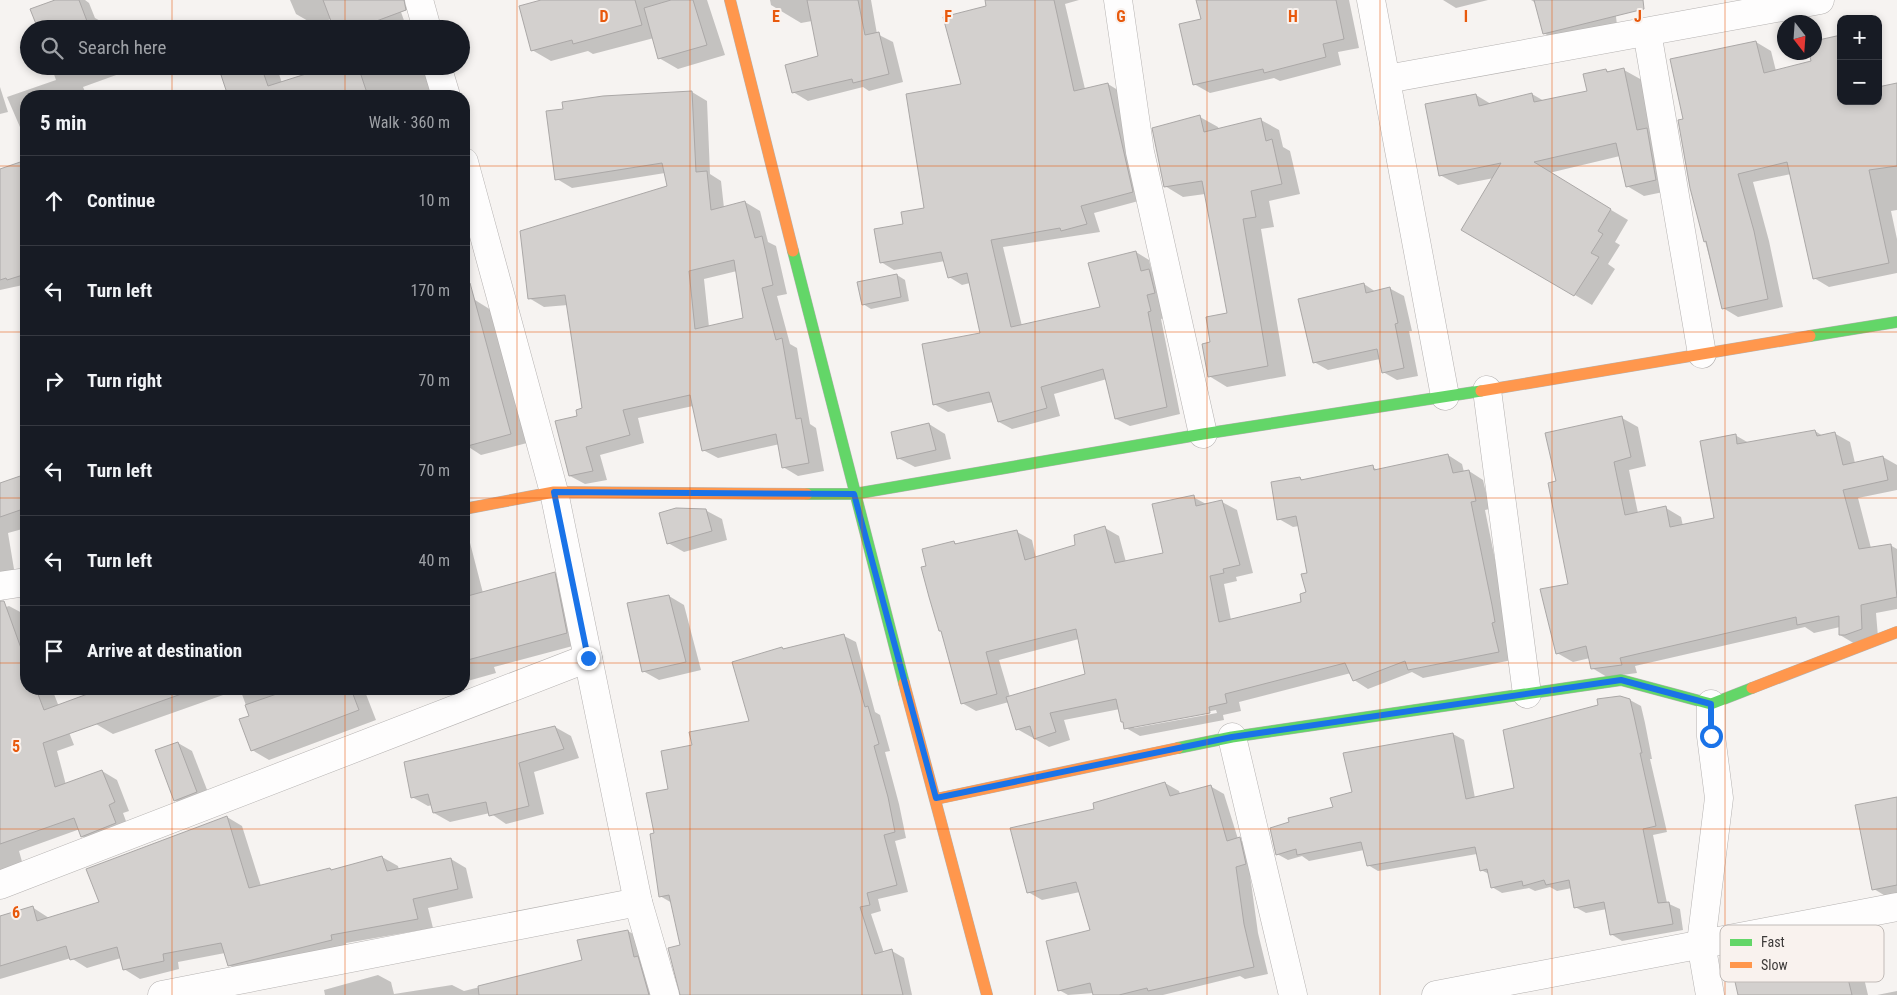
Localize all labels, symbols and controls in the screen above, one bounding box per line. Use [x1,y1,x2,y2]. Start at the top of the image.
text: D [599,7,609,26]
text: E [772,7,780,26]
text: F [944,7,952,26]
text: G [1116,7,1126,26]
text: H [1288,7,1298,26]
text: I [1464,7,1468,26]
text: J [1634,7,1642,26]
north arrow [1777,15,1822,60]
map controls [1837,15,1882,105]
button: + [1837,15,1882,60]
search box [20,20,470,75]
icon: search [38,34,66,62]
text: Search here [78,36,166,59]
button: − [1837,60,1882,105]
text: 5 min [40,111,87,135]
text: Walk · 360 m [369,113,450,132]
icon: ahead [40,187,68,215]
text: Continue [87,189,155,212]
text: 10 m [418,191,450,210]
icon: left [40,277,68,305]
text: Turn left [87,279,152,302]
text: 170 m [411,281,450,300]
icon: right [40,367,68,395]
text: Turn right [87,369,162,392]
text: 70 m [418,371,450,390]
icon: left [40,457,68,485]
text: Turn left [87,459,152,482]
text: 70 m [418,461,450,480]
icon: left [40,547,68,575]
text: Turn left [87,549,152,572]
text: 40 m [418,551,450,570]
icon: arrive [40,637,68,665]
text: Arrive at destination [87,639,242,662]
route end [577,647,600,670]
route start [1700,725,1723,748]
text: 5 [12,737,20,756]
text: 6 [12,903,20,922]
legend [1720,925,1884,982]
text: Fast [1761,934,1785,950]
text: Slow [1761,957,1788,973]

